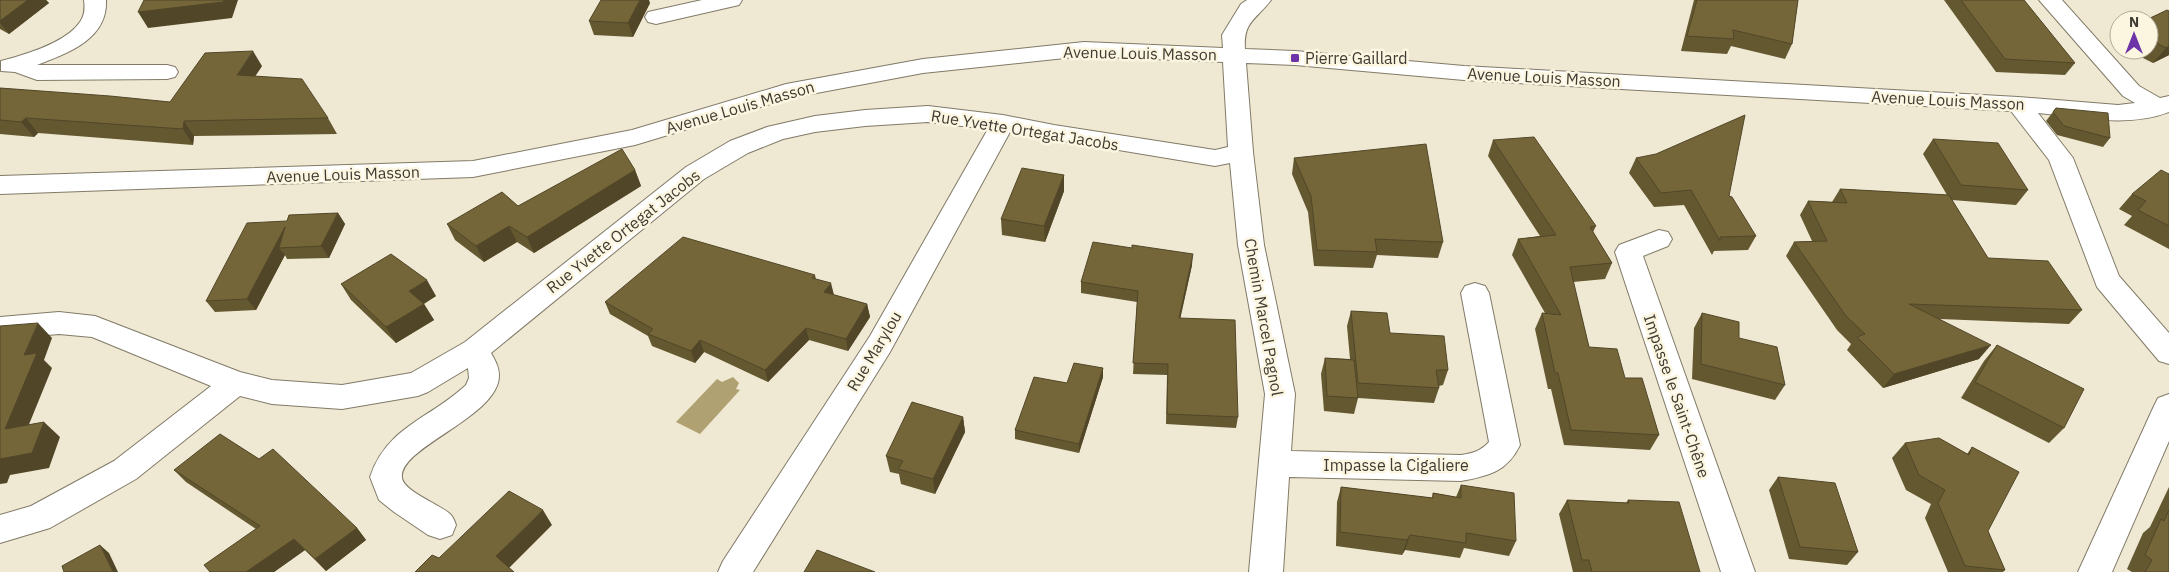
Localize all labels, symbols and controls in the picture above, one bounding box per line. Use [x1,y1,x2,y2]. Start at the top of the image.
north arrow [2109,10,2159,60]
text: N [2129,13,2139,31]
street label: Avenue Louis Masson [1063,42,1217,64]
place label: Pierre Gaillard [1305,48,1408,68]
marker: Pierre Gaillard [1289,52,1301,64]
street label: Avenue Louis Masson [1467,63,1621,91]
street label: Avenue Louis Masson [663,76,817,138]
street label: Avenue Louis Masson [1871,86,2025,114]
street label: Rue Yvette Ortegat Jacobs [930,105,1120,155]
street label: Avenue Louis Masson [266,161,420,187]
street label: Rue Yvette Ortegat Jacobs [542,165,704,297]
street label: Chemin Marcel Pagnol [1240,237,1288,397]
street label: Rue Marylou [842,307,906,395]
street label: Impasse le Saint-Chêne [1640,312,1714,481]
street label: Impasse la Cigaliere [1323,455,1469,475]

